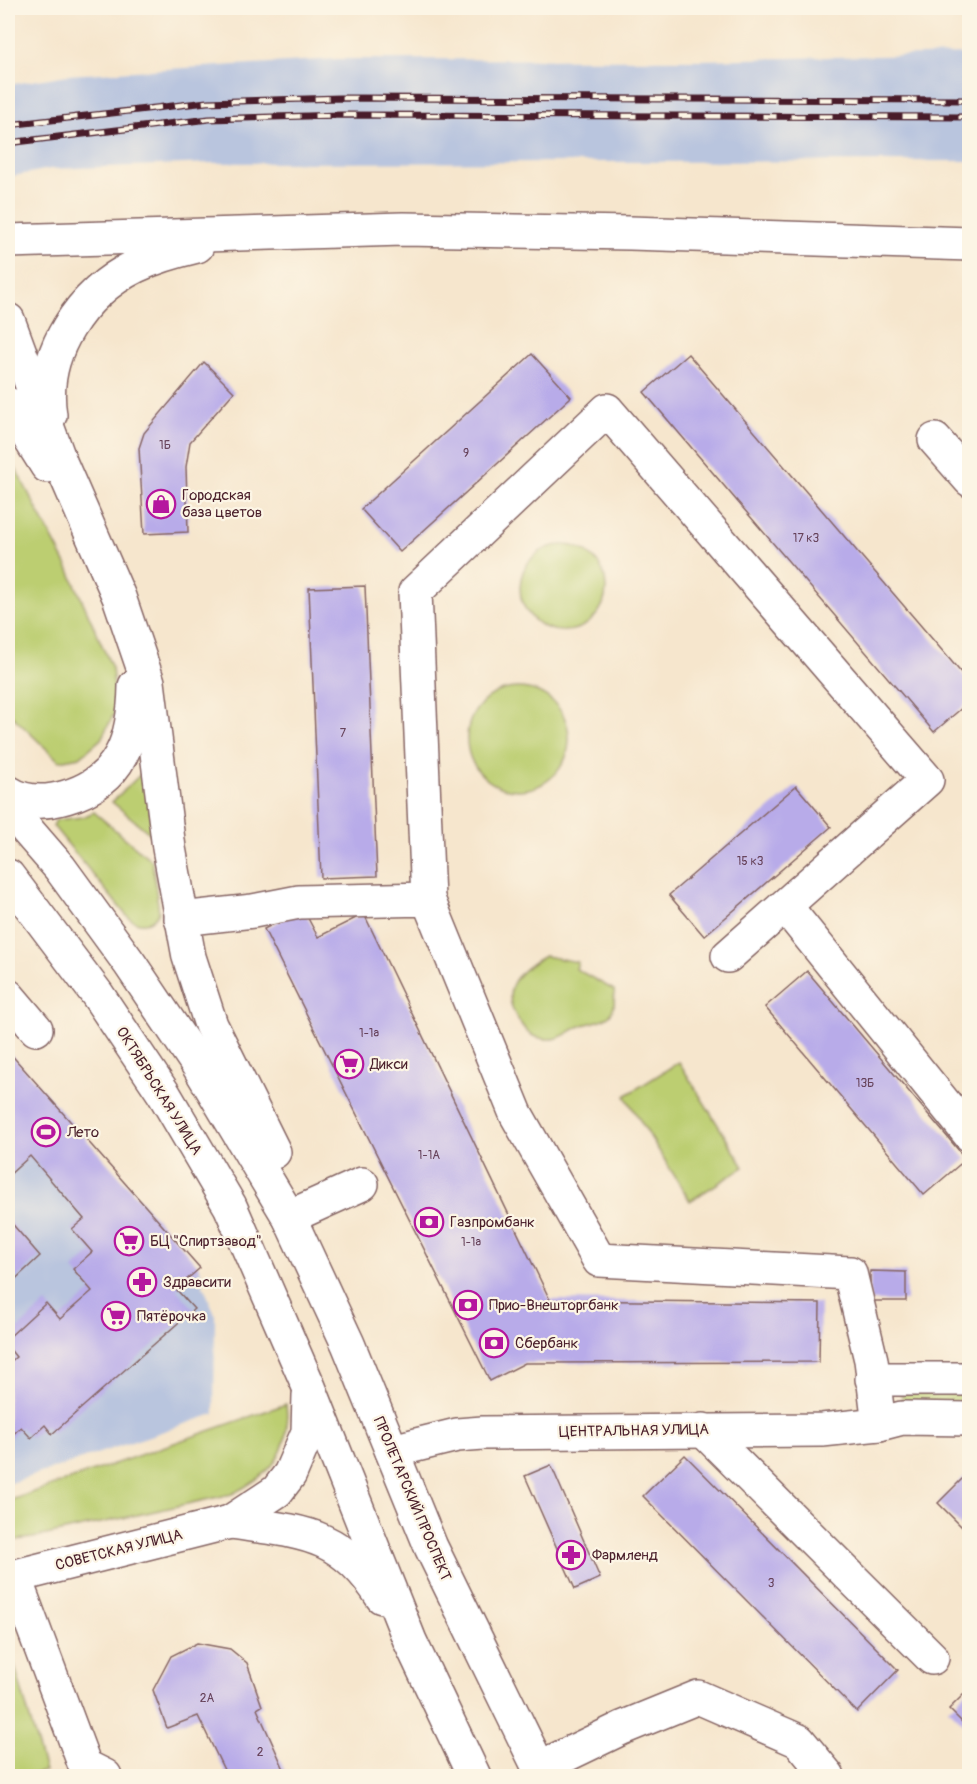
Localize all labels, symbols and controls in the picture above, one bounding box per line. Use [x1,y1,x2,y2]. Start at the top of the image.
house number: 1Б [159,438,171,453]
house number: 9 [463,446,469,461]
place label: Городская база цветов [182,486,262,522]
shop icon: Городская база цветов [145,488,177,520]
house number: 17 к3 [793,531,820,546]
house number: 7 [340,726,347,741]
house number: 15 к3 [737,854,764,869]
street label: ОКТЯБРЬСКАЯ УЛИЦА [112,1023,206,1159]
house number: 1-1а [359,1026,379,1041]
supermarket icon: Дикси [333,1048,365,1080]
place label: Дикси [369,1055,408,1074]
house number: 13Б [856,1076,874,1091]
sports icon: Лето [30,1116,62,1148]
place label: Лето [66,1123,99,1142]
house number: 1-1А [418,1148,440,1163]
bank icon: Газпромбанк [413,1206,445,1238]
place label: Газпромбанк [450,1213,535,1232]
supermarket icon: БЦ "Спиртзавод" [113,1225,145,1257]
place label: БЦ "Спиртзавод" [150,1232,262,1251]
house number: 1-1а [461,1235,481,1250]
pharmacy icon: Здравсити [126,1266,158,1298]
place label: Здравсити [163,1273,231,1292]
bank icon: Прио-Внешторгбанк [452,1289,484,1321]
place label: Прио-Внешторгбанк [489,1296,619,1315]
supermarket icon: Пятёрочка [100,1300,132,1332]
place label: Пятёрочка [137,1307,206,1326]
bank icon: Сбербанк [478,1327,510,1359]
place label: Сбербанк [515,1334,578,1353]
street label: ПРОЛЕТАРСКИЙ ПРОСПЕКТ [369,1414,455,1584]
street label: ЦЕНТРАЛЬНАЯ УЛИЦА [559,1420,709,1442]
street label: СОВЕТСКАЯ УЛИЦА [53,1525,185,1575]
pharmacy icon: Фармленд [555,1539,587,1571]
place label: Фармленд [592,1546,658,1565]
house number: 3 [768,1576,775,1591]
house number: 2А [200,1691,214,1706]
house number: 2 [257,1745,264,1760]

